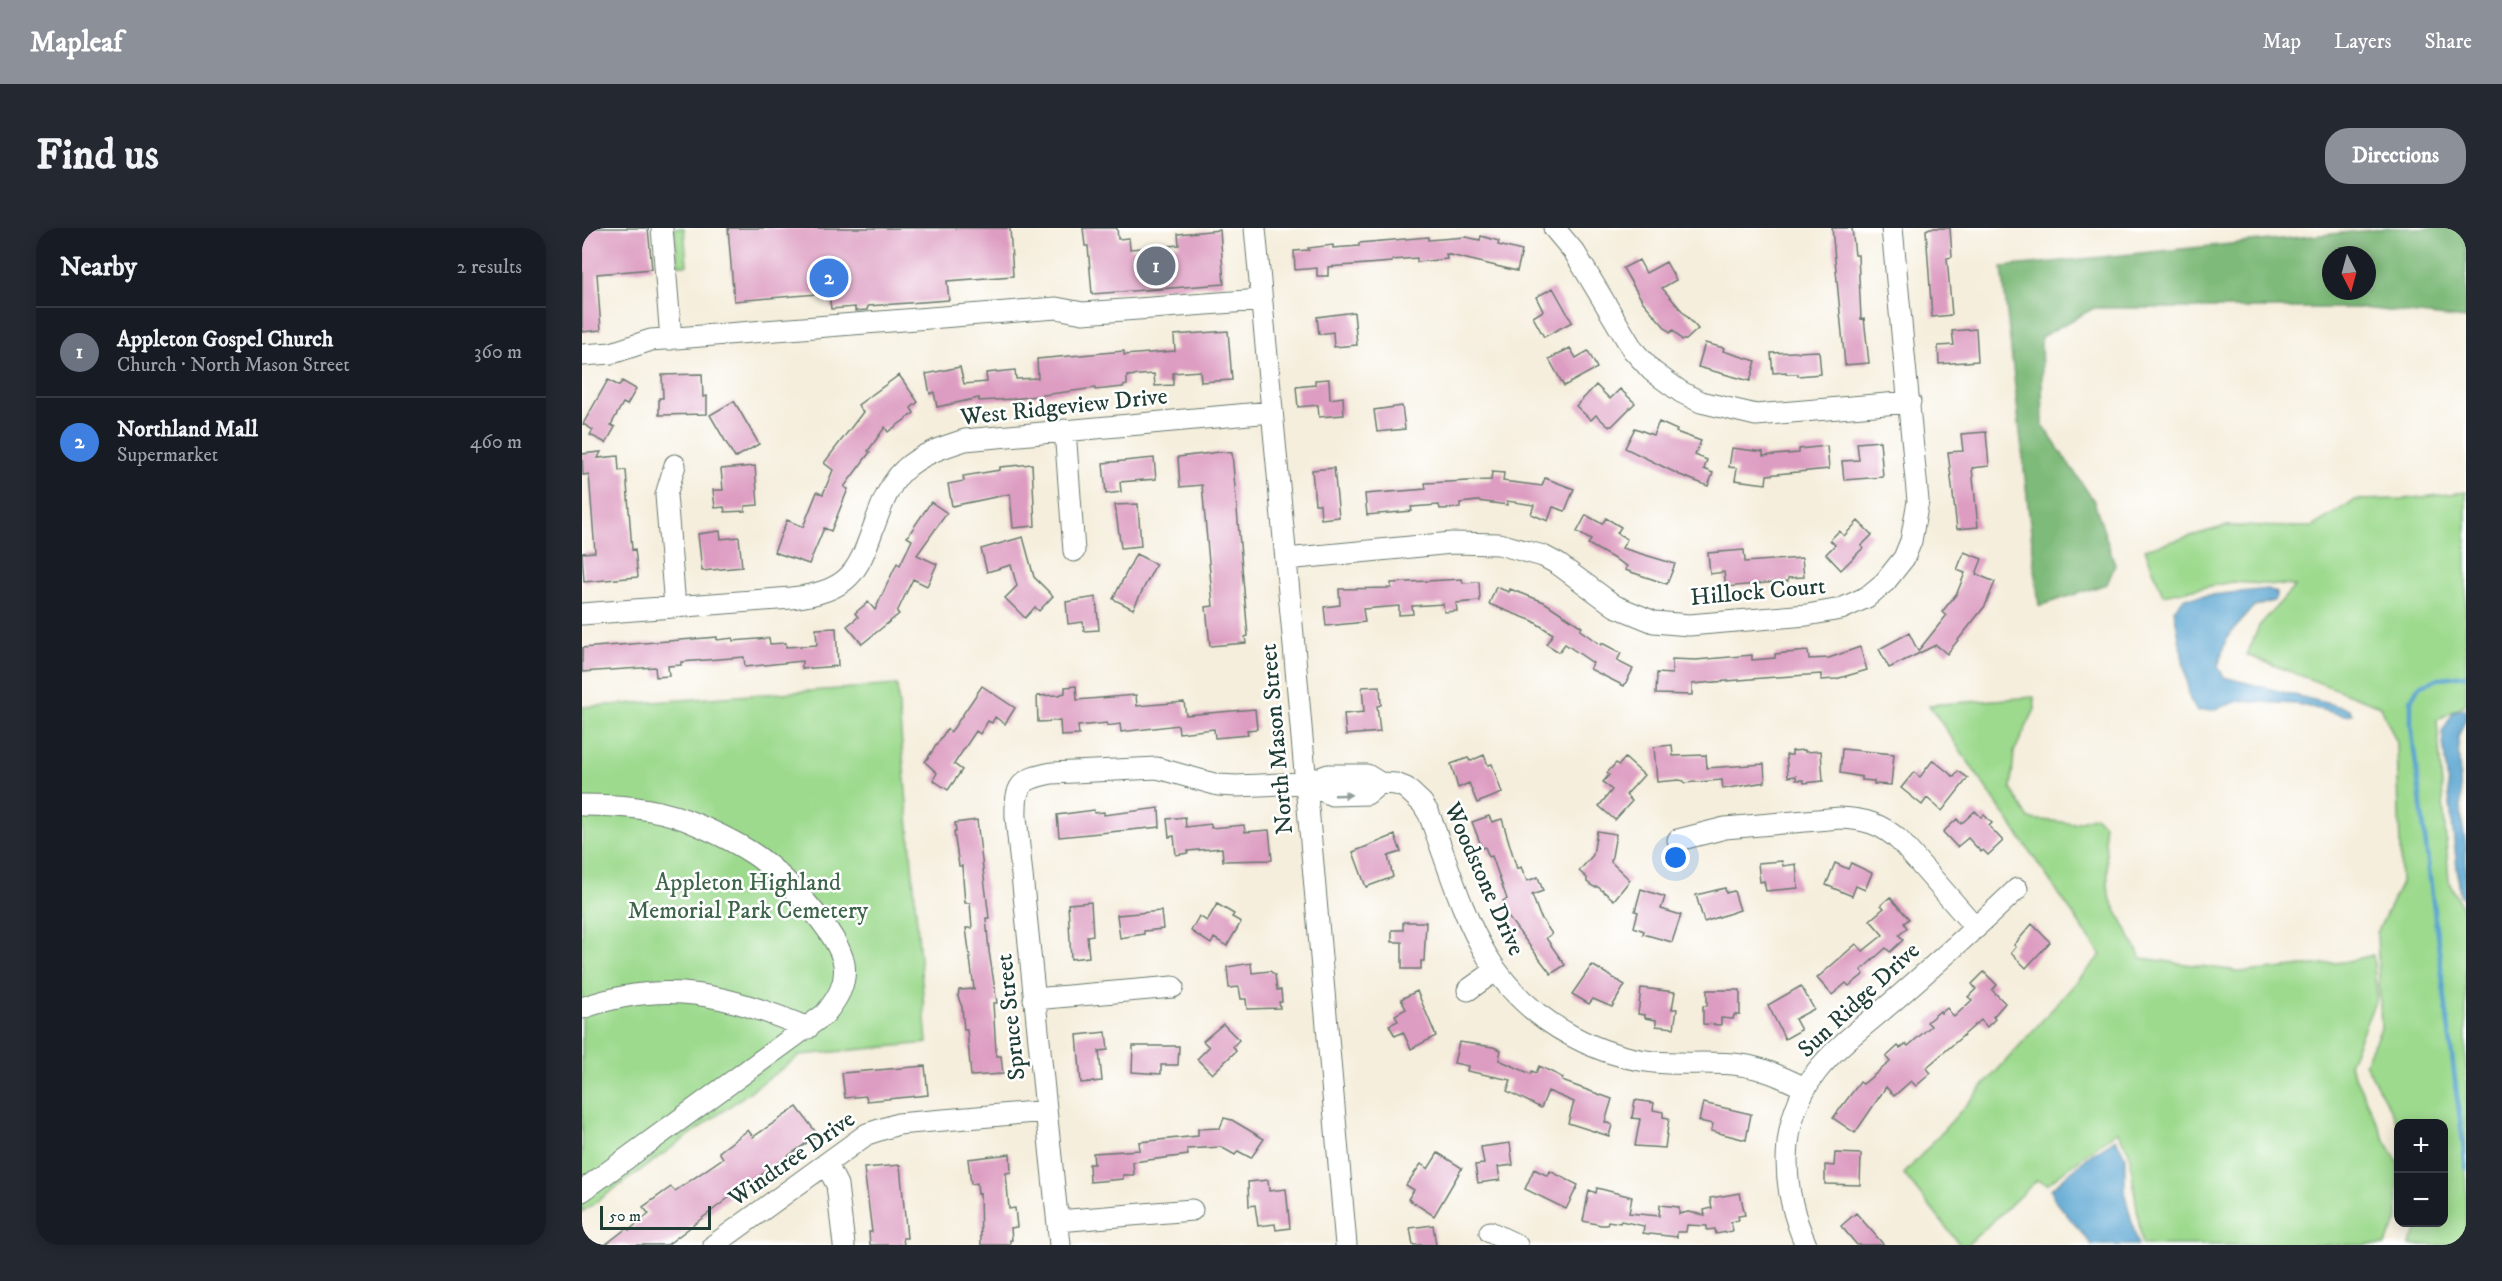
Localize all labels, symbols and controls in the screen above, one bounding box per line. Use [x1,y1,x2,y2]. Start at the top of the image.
text: Mapleaf [30,25,122,60]
text: Map [2262,29,2301,55]
text: Layers [2334,29,2392,55]
text: Share [2425,29,2472,55]
button: Directions [2325,128,2466,184]
text: Find us [36,130,159,182]
pin: 1 [1136,243,1176,288]
north arrow [2322,246,2376,300]
text: Nearby [60,251,137,284]
text: 2 results [457,255,522,280]
pin: 2 [810,256,848,300]
text: Appleton Gospel Church [117,326,333,353]
text: 1 [76,340,83,365]
text: 360 m [474,340,522,365]
text: Church · North Mason Street [117,353,350,378]
street label: West Ridgeview Drive [958,381,1169,433]
text: Northland Mall [117,416,258,443]
text: 2 [75,430,84,455]
text: 460 m [470,430,522,455]
text: Supermarket [117,443,218,468]
street label: Hillock Court [1689,571,1827,613]
street label: North Mason Street [1254,642,1300,836]
one-way arrow [1334,790,1353,799]
street label: Woodstone Drive [1436,797,1531,960]
your location [1661,843,1690,872]
park label: Appleton Highland Memorial Park Cemetery [628,868,869,926]
street label: Sun Ridge Drive [1792,936,1926,1064]
street label: Spruce Street [989,952,1033,1082]
street label: Windtree Drive [722,1104,861,1214]
map controls [2394,1119,2448,1227]
button: + [2394,1119,2448,1173]
button: − [2394,1173,2448,1227]
scale bar [600,1203,711,1230]
text: 50 m [609,1206,641,1226]

